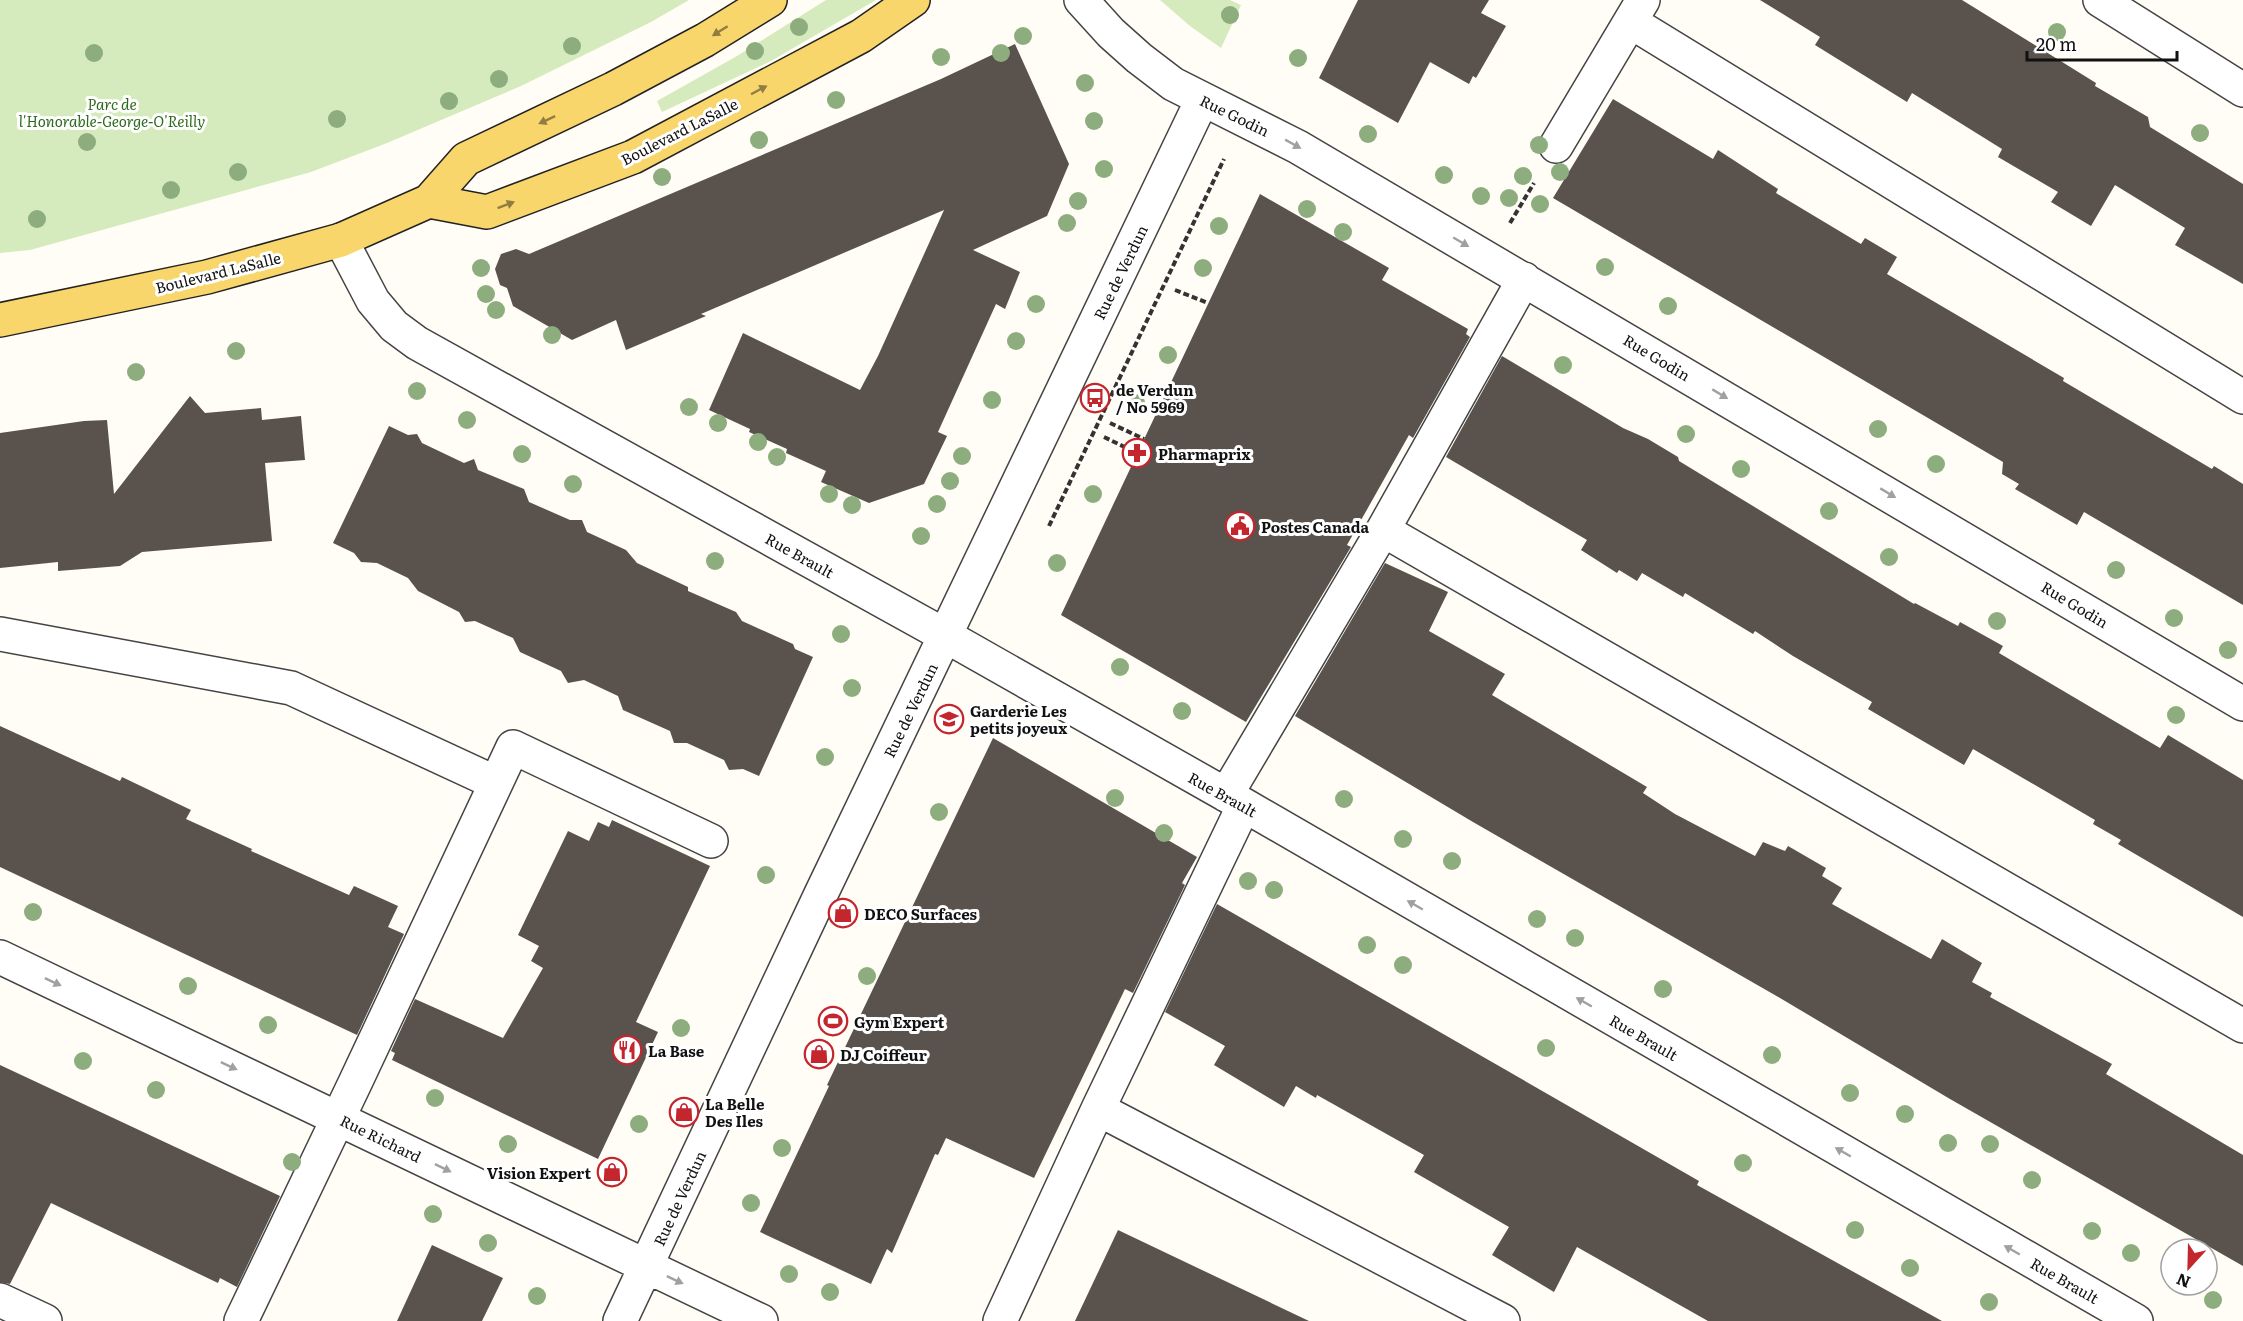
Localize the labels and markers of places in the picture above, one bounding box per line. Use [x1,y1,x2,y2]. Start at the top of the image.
place label: de Verdun / No 5969 [1116,378,1194,418]
bus stop icon: de Verdun / No 5969 [1079,382,1111,414]
pharmacy icon: Pharmaprix [1121,437,1153,469]
place label: Pharmaprix [1158,442,1251,465]
public building icon: Postes Canada [1224,510,1256,542]
place label: Postes Canada [1261,515,1370,538]
place label: Garderie Les petits joyeux [970,699,1067,739]
school or university icon: Garderie Les petits joyeux [933,703,965,735]
shop icon: DECO Surfaces [827,897,859,929]
place label: DECO Surfaces [864,902,978,925]
sports icon: Gym Expert [817,1005,849,1037]
place label: Gym Expert [854,1010,945,1033]
restaurant icon: La Base [611,1034,643,1066]
shop icon: DJ Coiffeur [803,1038,835,1070]
place label: La Base [648,1039,705,1062]
place label: DJ Coiffeur [840,1043,927,1066]
place label: La Belle Des Iles [705,1092,765,1132]
shop icon: La Belle Des Iles [668,1096,700,1128]
shop icon: Vision Expert [596,1156,628,1188]
place label: Vision Expert [487,1161,591,1184]

